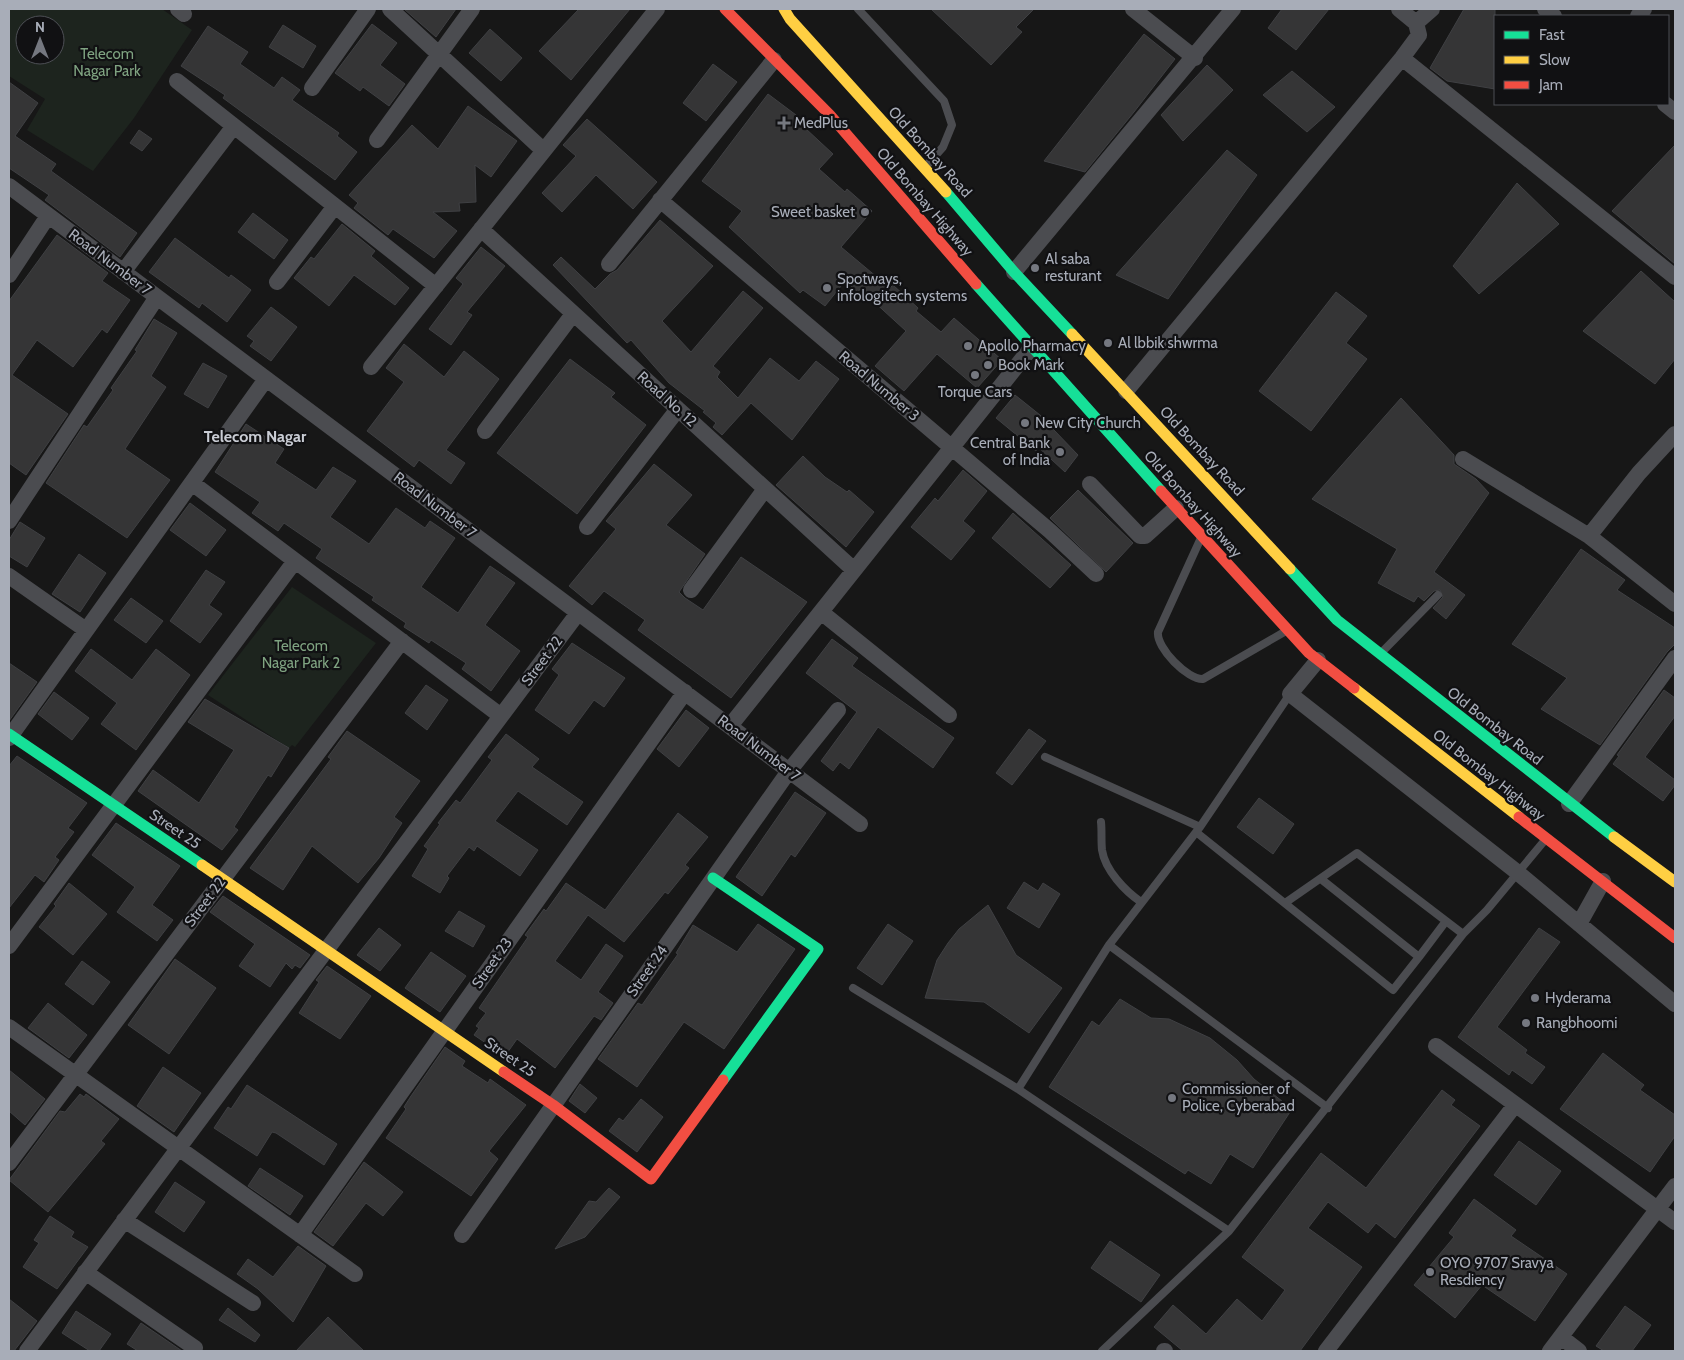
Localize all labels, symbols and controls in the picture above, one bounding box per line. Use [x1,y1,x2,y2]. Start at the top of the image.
north arrow [15,15,65,65]
legend [1494,15,1669,105]
text: N [35,18,45,36]
text: Fast [1539,26,1564,44]
park label: Telecom Nagar Park [73,45,141,80]
text: Slow [1539,51,1570,69]
text: Jam [1538,76,1563,94]
street label: Old Bombay Road [885,103,975,201]
place label: MedPlus [794,114,848,132]
marker: MedPlus [778,117,790,129]
street label: Old Bombay Highway [873,144,977,260]
place label: Sweet basket [771,203,855,221]
marker: Sweet basket [859,206,871,218]
street label: Road Number 7 [65,225,155,299]
place label: Al saba resturant [1045,250,1102,285]
marker: Al saba resturant [1029,262,1041,274]
place label: Spotways, infologitech systems [837,270,967,305]
marker: Spotways, infologitech systems [821,282,833,294]
place label: Al lbbik shwrma [1118,334,1219,352]
place label: Apollo Pharmacy [978,337,1086,355]
marker: Al lbbik shwrma [1102,337,1114,349]
marker: Apollo Pharmacy [962,340,974,352]
street label: Road Number 3 [835,347,923,425]
place label: Book Mark [998,356,1065,374]
marker: Book Mark [982,359,994,371]
street label: Road No. 12 [634,368,701,430]
marker: Torque Cars [969,369,981,381]
place label: Torque Cars [938,383,1012,401]
street label: Old Bombay Road [1156,403,1248,499]
place label: New City Church [1035,414,1141,432]
marker: New City Church [1019,417,1031,429]
district label: Telecom Nagar [204,427,307,446]
place label: Central Bank of India [970,434,1051,469]
marker: Central Bank of India [1054,446,1066,458]
street label: Old Bombay Highway [1140,447,1246,561]
street label: Road Number 7 [390,468,480,542]
street label: Street 22 [517,632,567,689]
park label: Telecom Nagar Park 2 [262,637,340,672]
street label: Old Bombay Road [1444,683,1546,769]
street label: Road Number 7 [714,711,804,785]
street label: Old Bombay Highway [1429,726,1549,825]
street label: Street 25 [146,805,204,853]
street label: Street 22 [180,873,230,930]
street label: Street 23 [468,934,516,992]
street label: Street 24 [623,942,671,1000]
place label: Hyderama [1545,989,1612,1007]
marker: Hyderama [1529,992,1541,1004]
place label: Rangbhoomi [1536,1014,1617,1032]
marker: Rangbhoomi [1520,1017,1532,1029]
street label: Street 25 [481,1033,539,1081]
place label: Commissioner of Police, Cyberabad [1182,1080,1295,1115]
marker: Commissioner of Police, Cyberabad [1166,1092,1178,1104]
place label: OYO 9707 Sravya Resdiency [1440,1254,1554,1289]
marker: OYO 9707 Sravya Resdiency [1424,1266,1436,1278]

